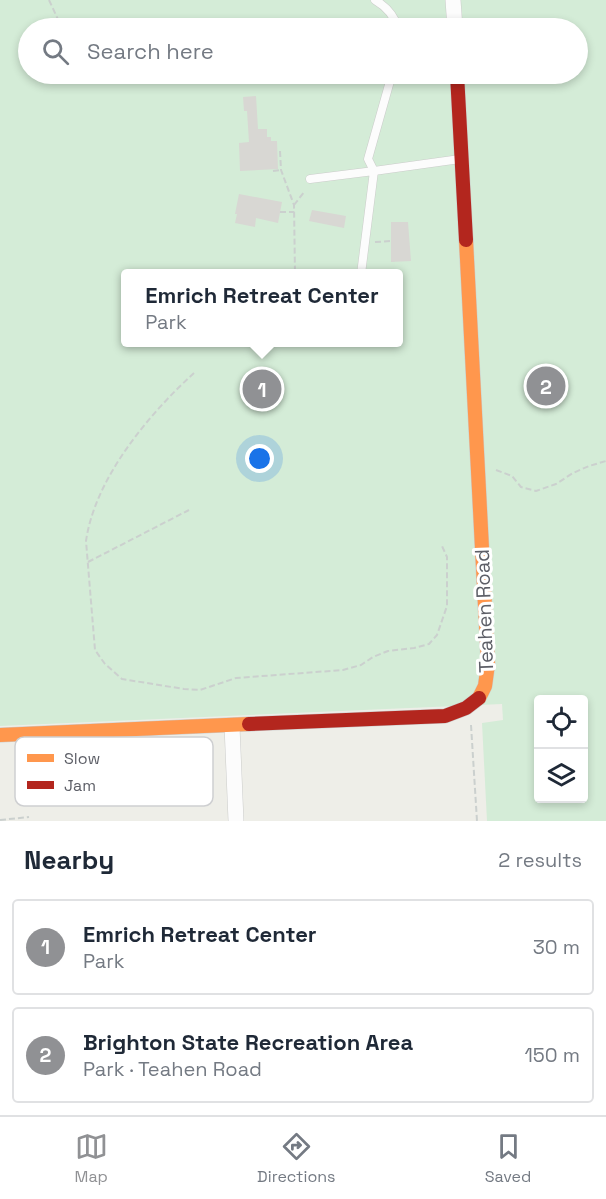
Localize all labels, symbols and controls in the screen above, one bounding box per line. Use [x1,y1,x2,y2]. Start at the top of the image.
search box [18,18,588,84]
icon: search [39,35,72,68]
text: Search here [87,37,214,65]
popup [121,269,403,347]
text: Emrich Retreat Center [145,281,379,309]
text: Park [145,309,187,335]
pin: 2 [526,364,566,408]
pin: 1 [242,366,282,412]
your location [245,444,274,473]
street label: Teahen Road [469,549,499,673]
map controls [534,695,588,803]
button: locate [534,695,588,749]
legend [15,737,213,806]
text: Slow [64,748,100,769]
button: layers [534,749,588,803]
text: Jam [64,775,96,796]
text: Nearby [24,843,114,877]
text: 2 results [498,847,582,873]
text: Emrich Retreat Center [83,920,317,948]
text: 1 [41,934,50,960]
text: 30 m [533,934,580,960]
text: Park [83,948,125,974]
text: Brighton State Recreation Area [83,1028,413,1056]
text: 2 [40,1042,51,1068]
text: 150 m [525,1042,580,1068]
text: Park · Teahen Road [83,1056,262,1082]
tab: Map [75,1130,108,1187]
tab: Directions [257,1130,336,1187]
tab: Saved [485,1130,531,1187]

